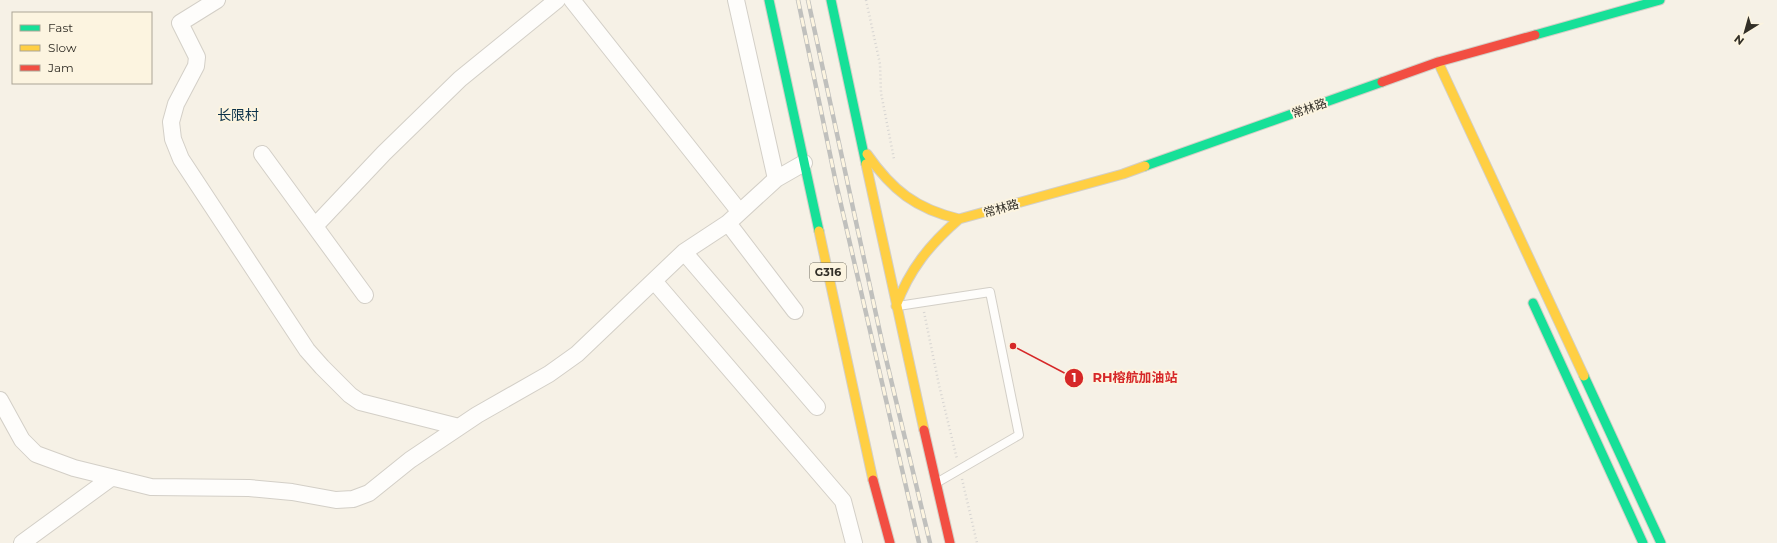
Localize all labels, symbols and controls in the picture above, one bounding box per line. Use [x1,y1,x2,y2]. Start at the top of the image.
legend [12,12,152,84]
north arrow [1725,12,1765,52]
text: Fast [48,20,73,35]
text: N [1731,32,1747,48]
text: Slow [48,40,77,55]
text: Jam [47,60,74,75]
street label: 常林路 [1290,95,1328,121]
district label: 长限村 [217,106,259,124]
street label: 常林路 [982,196,1020,220]
road number: G316 [810,263,846,281]
callout: RH榕航加油站 [1064,365,1185,390]
text: RH榕航加油站 [1092,369,1178,385]
text: 1 [1072,370,1076,385]

